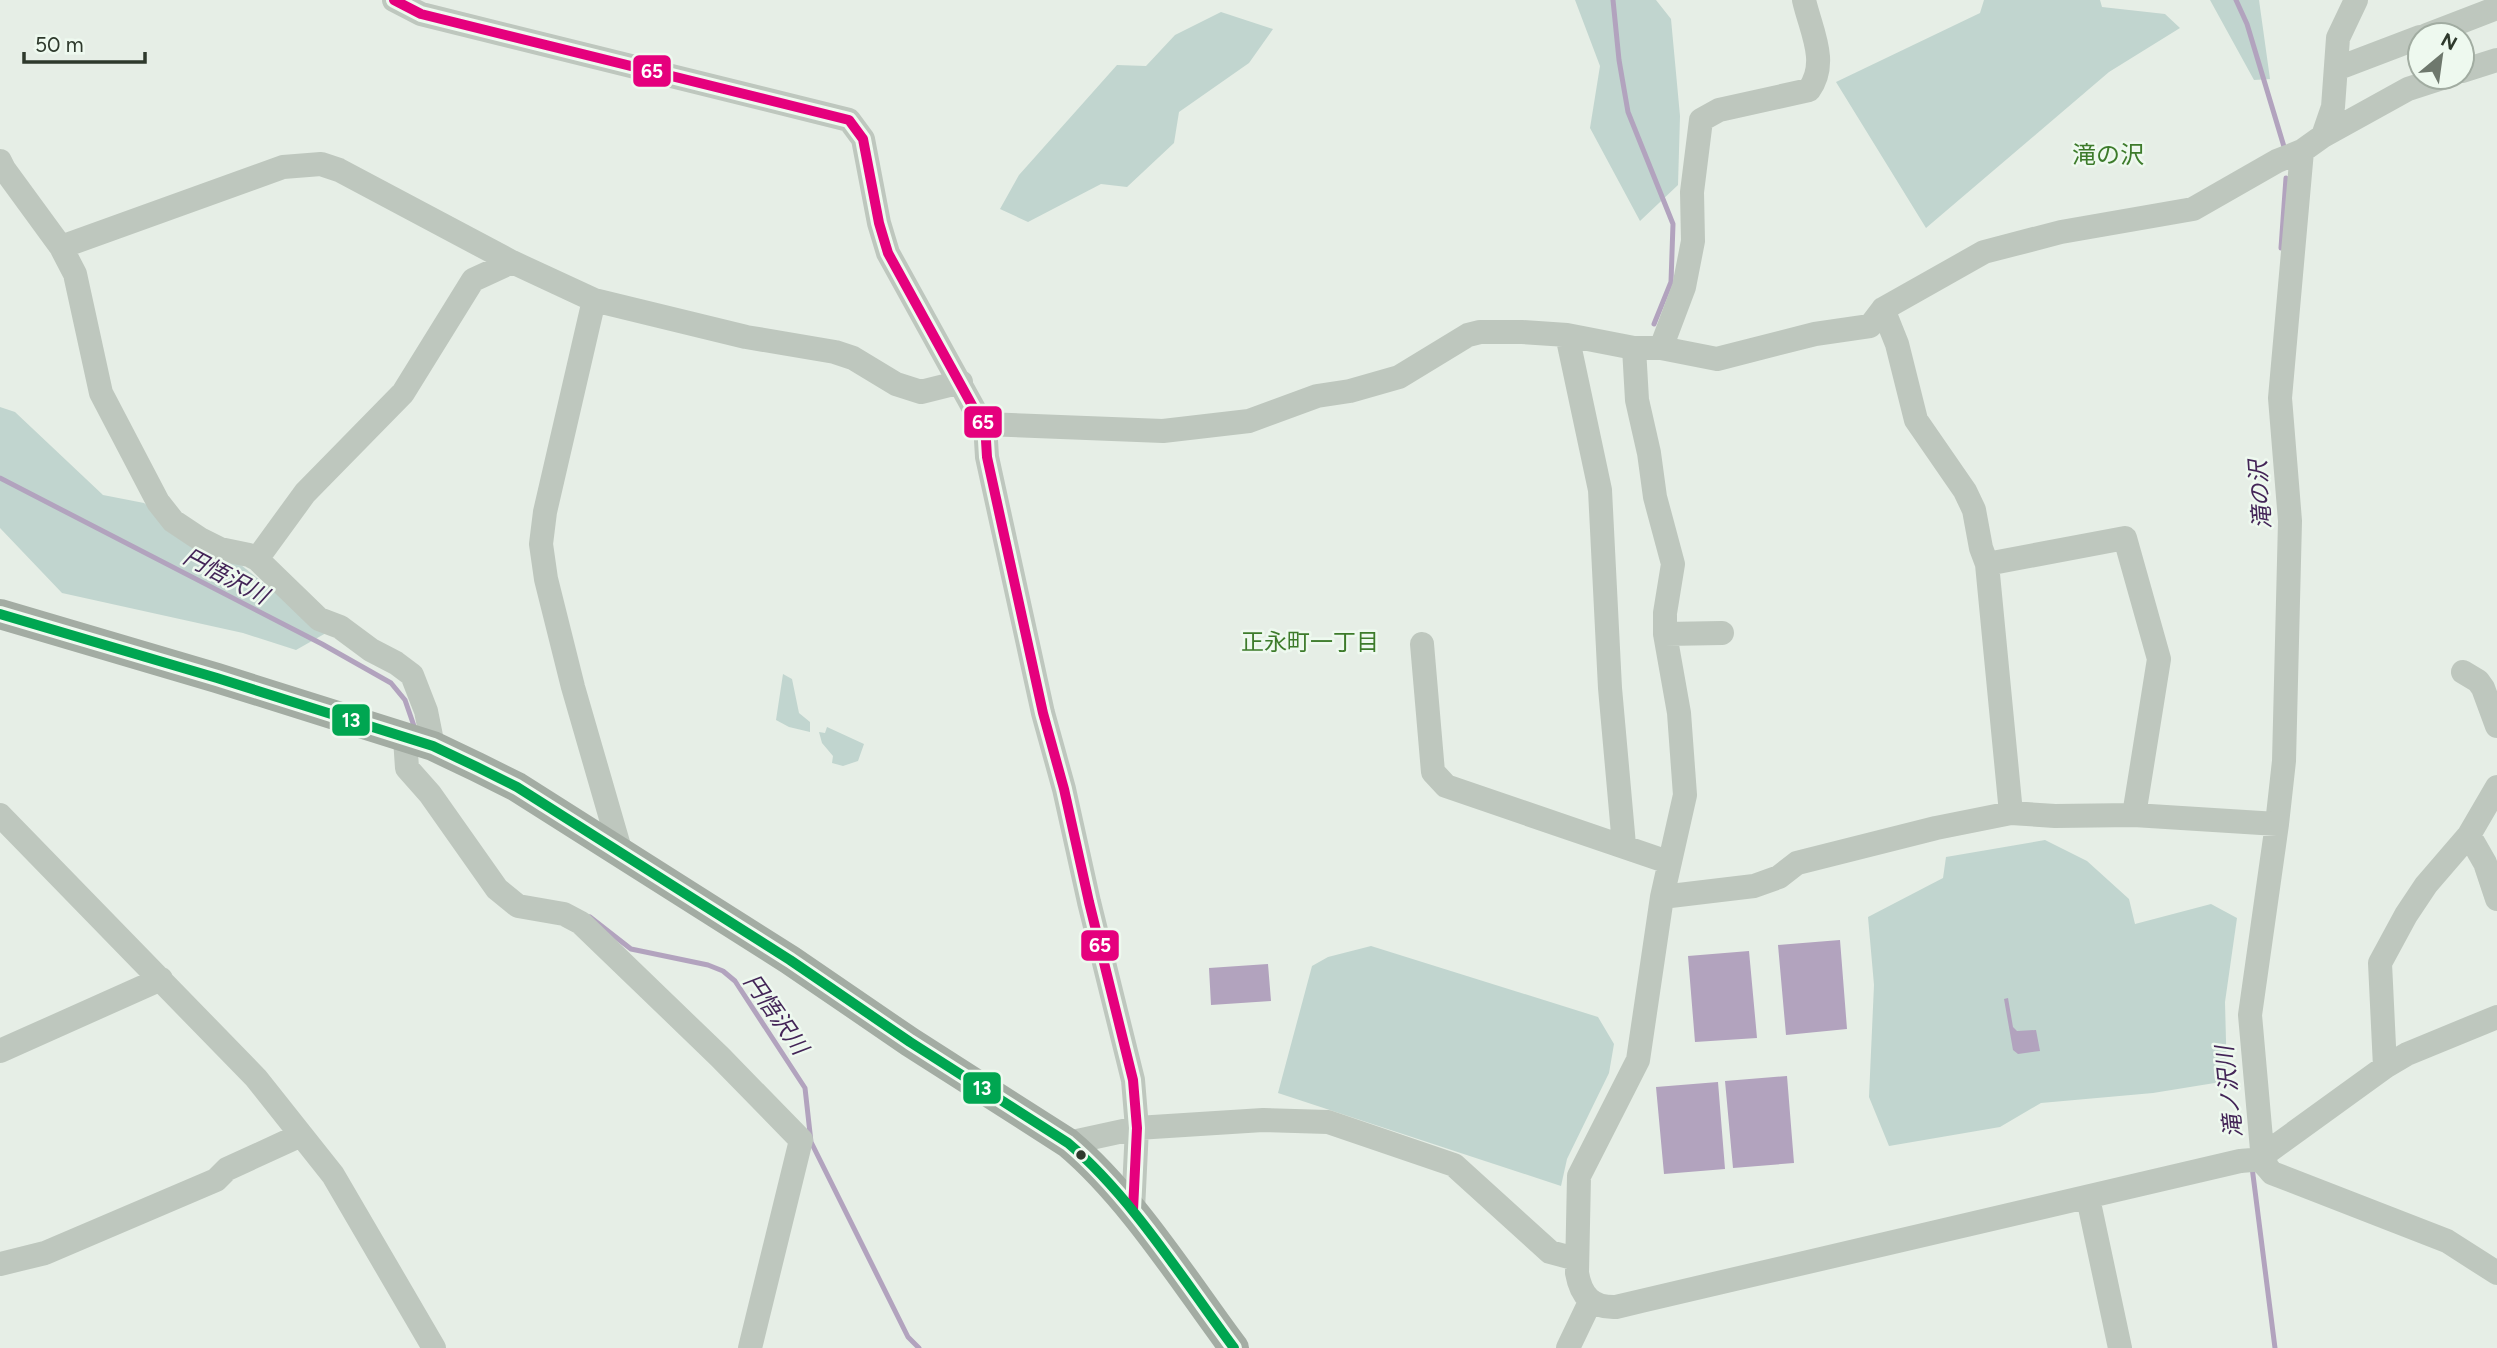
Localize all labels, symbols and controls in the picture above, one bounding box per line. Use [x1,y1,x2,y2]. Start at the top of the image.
scale bar [24,21,145,65]
north arrow [2406,21,2476,91]
text: N [2437,28,2461,55]
text: 50 m [35,32,84,57]
line badge: 65 [632,54,672,88]
text: 65 [641,60,663,83]
district label: 滝の沢 [2072,140,2144,169]
line badge: 65 [963,405,1003,439]
text: 65 [972,411,994,434]
water label: 滝の沢 [2243,457,2276,530]
water label: 円悟沢川 [179,542,276,611]
district label: 正永町一丁目 [1241,628,1379,656]
line badge: 13 [331,703,371,737]
text: 13 [342,709,360,732]
line badge: 65 [1080,929,1120,962]
text: 65 [1089,934,1111,957]
water label: 円悟沢川 [738,968,816,1062]
water label: 滝ノ沢川 [2210,1042,2248,1139]
line badge: 13 [962,1071,1002,1105]
text: 13 [973,1077,991,1100]
unlabelled marker [1074,1148,1088,1162]

